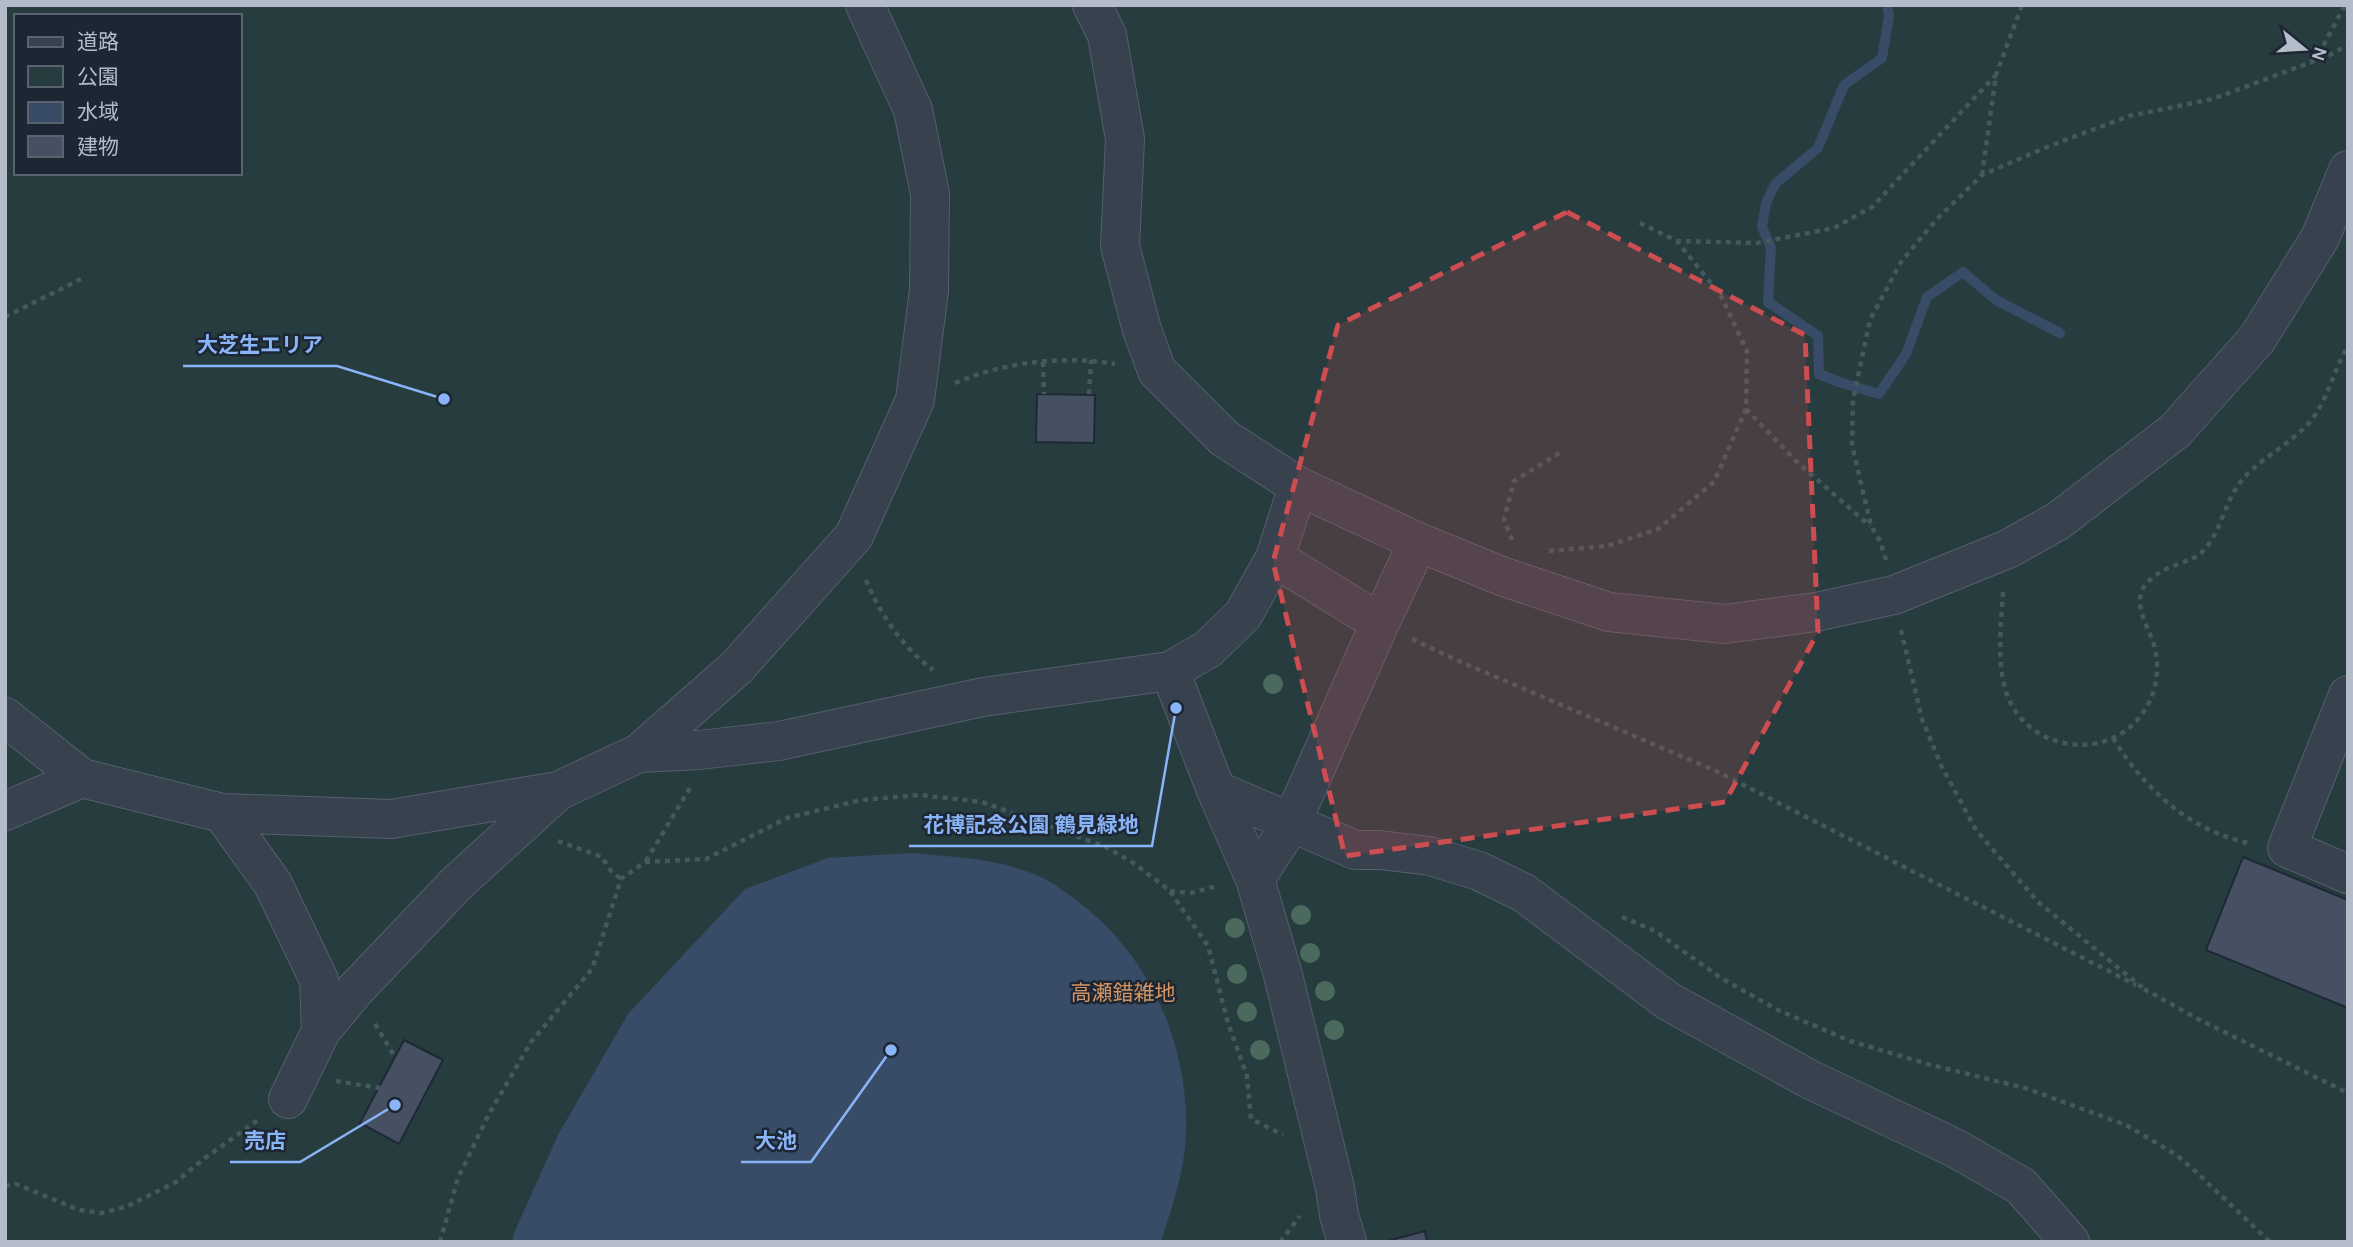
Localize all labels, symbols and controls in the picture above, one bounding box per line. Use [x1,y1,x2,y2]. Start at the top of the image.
legend [14,14,242,175]
north arrow [2269,14,2339,84]
text: 道路 [77,30,119,54]
text: N [2307,44,2332,64]
text: 公園 [77,65,119,89]
text: 水域 [77,100,119,124]
text: 建物 [77,135,119,159]
callout: 大芝生エリア [183,324,337,366]
text: 大芝生エリア [197,333,323,357]
callout: 花博記念公園 鶴見緑地 [909,804,1152,846]
text: 花博記念公園 鶴見緑地 [923,813,1139,837]
district label: 高瀬錯雑地 [1071,981,1176,1005]
callout: 売店 [230,1120,300,1162]
callout: 大池 [741,1120,811,1162]
text: 売店 [244,1129,286,1153]
text: 大池 [755,1129,797,1153]

